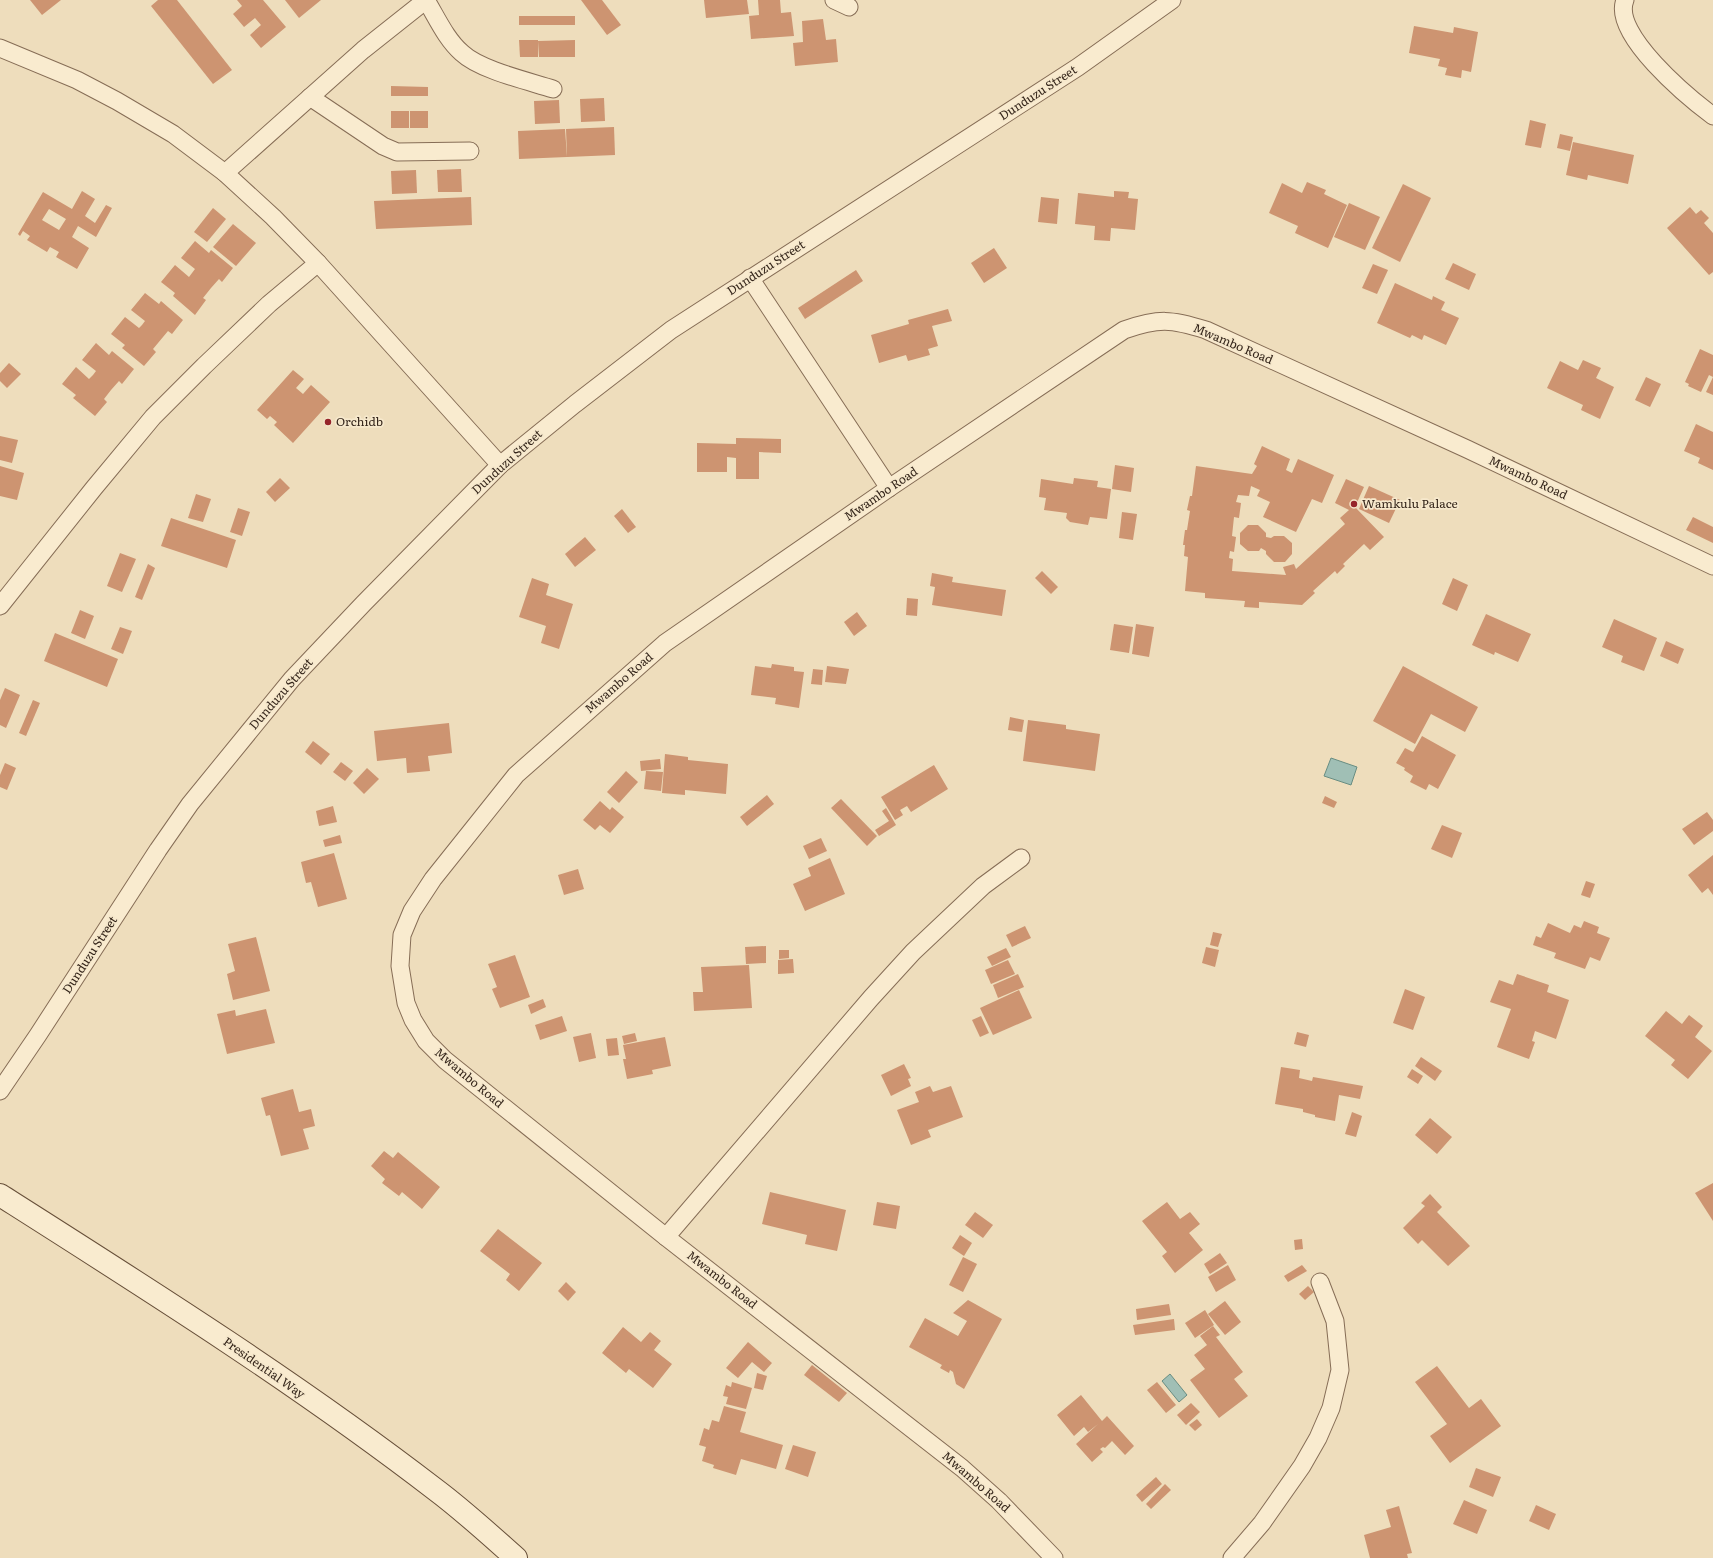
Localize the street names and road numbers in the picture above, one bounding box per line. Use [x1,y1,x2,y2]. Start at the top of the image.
street label: Dunduzu Street [995,60,1080,124]
street label: Dunduzu Street [723,235,808,299]
street label: Mwambo Road [1191,318,1277,368]
street label: Dunduzu Street [467,424,546,498]
street label: Mwambo Road [1486,451,1571,504]
street label: Mwambo Road [840,462,921,524]
street label: Mwambo Road [580,647,657,717]
street label: Dunduzu Street [244,654,317,733]
street label: Dunduzu Street [57,912,121,997]
street label: Mwambo Road [431,1043,509,1112]
street label: Mwambo Road [683,1246,762,1313]
street label: Presidential Way [220,1332,309,1402]
street label: Mwambo Road [939,1446,1015,1516]

